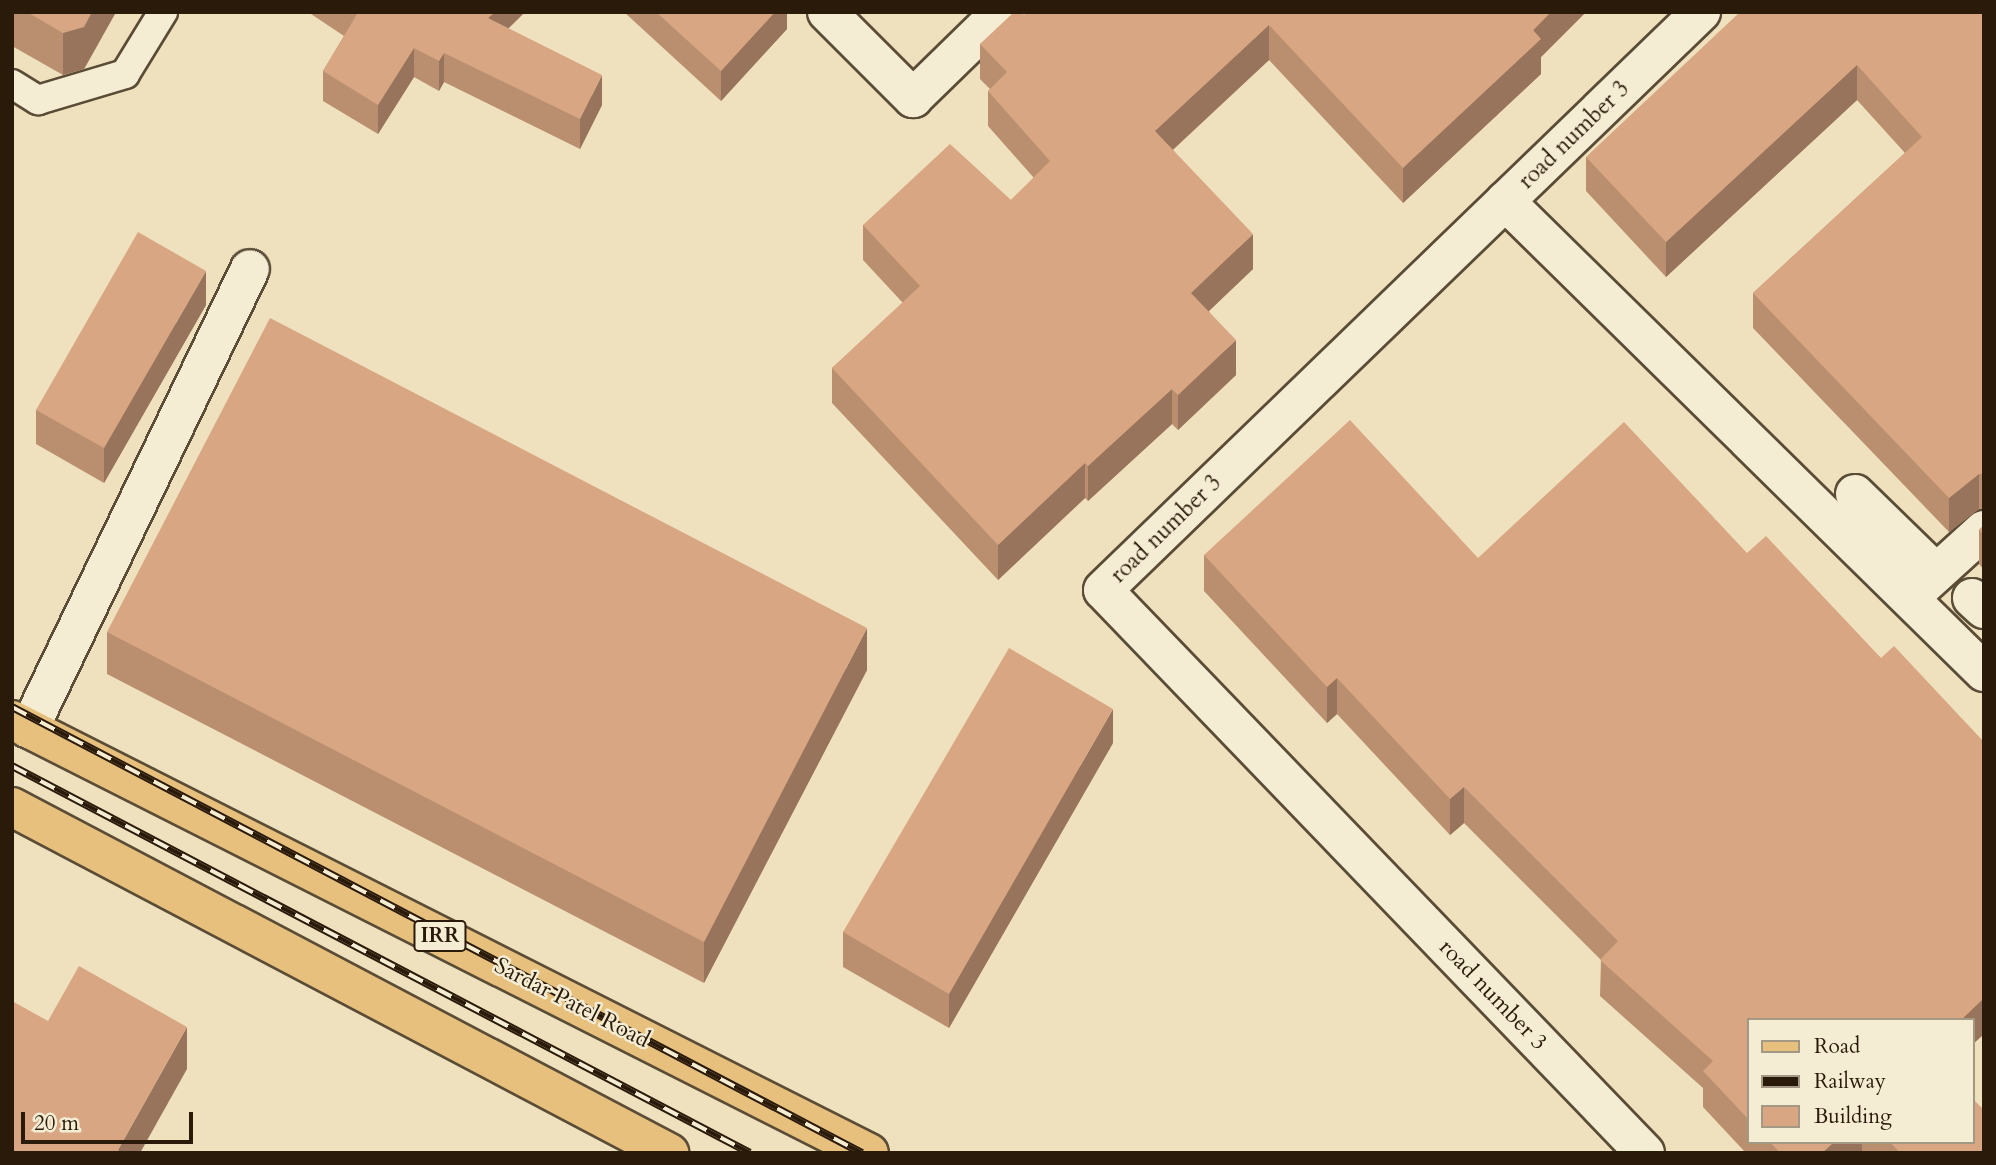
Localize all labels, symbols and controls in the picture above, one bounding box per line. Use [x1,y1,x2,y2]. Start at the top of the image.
street label: road number 3 [1513,75,1635,195]
street label: road number 3 [1105,469,1227,589]
road number: IRR [412,918,468,954]
street label: road number 3 [1433,934,1553,1056]
street label: Sardar Patel Road [490,952,654,1054]
legend [1748,1018,1975,1144]
text: Road [1814,1032,1860,1061]
text: Railway [1814,1067,1886,1096]
scale bar [24,1098,196,1142]
text: Building [1814,1102,1892,1131]
text: 20 m [34,1109,79,1138]

